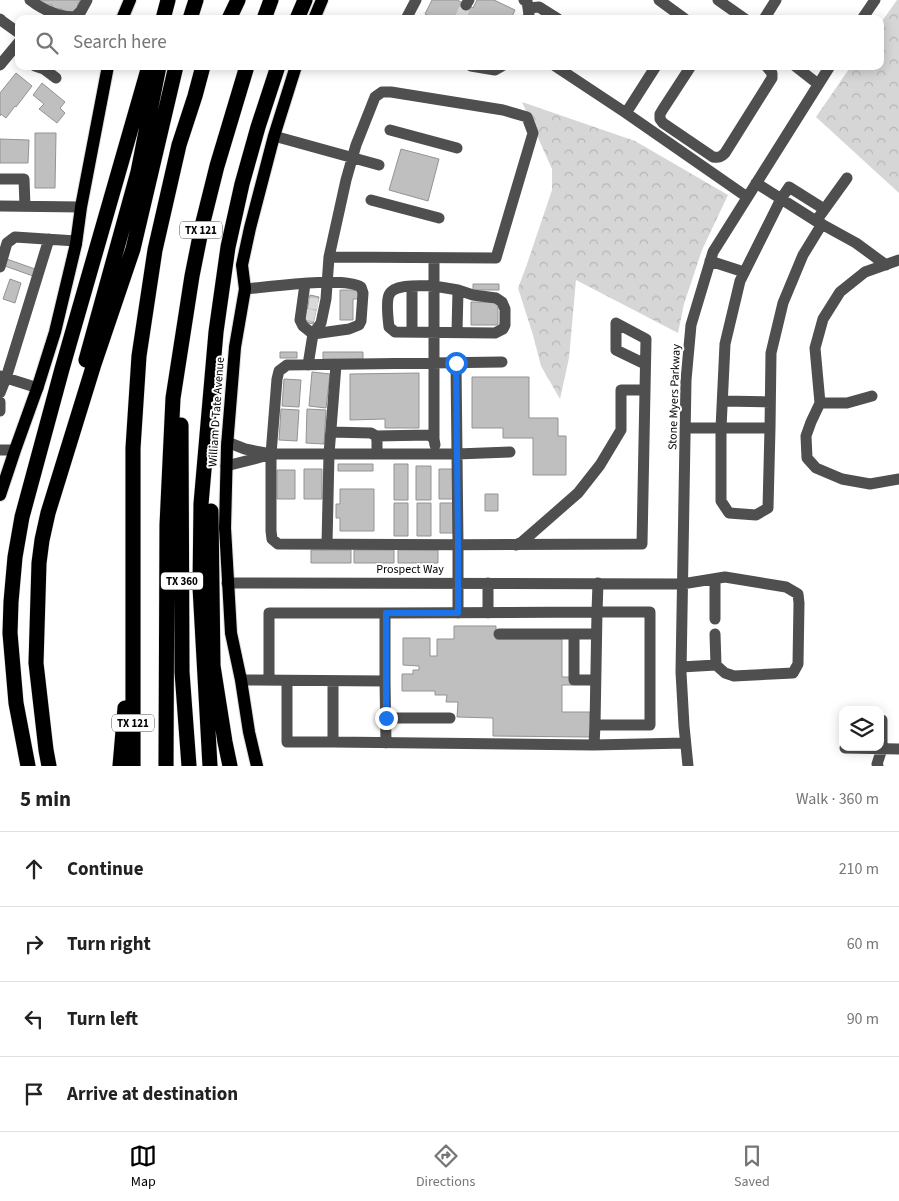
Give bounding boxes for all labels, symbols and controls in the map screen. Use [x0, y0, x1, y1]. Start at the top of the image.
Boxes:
search box [15, 15, 884, 70]
icon: search [33, 29, 61, 57]
text: Search here [73, 29, 167, 56]
road number: TX 121 [180, 222, 222, 238]
street label: Stone Myers Parkway [664, 343, 685, 450]
route start [445, 352, 468, 375]
street label: William D Tate Avenue [204, 356, 229, 468]
street label: Prospect Way [376, 561, 444, 578]
road number: TX 360 [161, 572, 203, 590]
map controls [839, 706, 884, 751]
button: layers [839, 706, 884, 751]
route end [375, 707, 398, 730]
road number: TX 121 [112, 714, 154, 731]
text: 5 min [20, 784, 71, 814]
text: Walk · 360 m [796, 788, 879, 810]
icon: ahead [20, 855, 48, 883]
text: Continue [67, 856, 144, 883]
text: 210 m [839, 858, 879, 880]
icon: right [20, 930, 48, 958]
text: Turn right [67, 931, 151, 958]
text: 60 m [847, 933, 879, 955]
icon: left [20, 1005, 48, 1033]
text: Turn left [67, 1006, 138, 1033]
text: 90 m [847, 1008, 879, 1030]
icon: arrive [20, 1080, 48, 1108]
text: Arrive at destination [67, 1081, 238, 1108]
tab: Map [129, 1142, 157, 1192]
tab: Directions [416, 1142, 475, 1192]
tab: Saved [734, 1142, 770, 1192]

